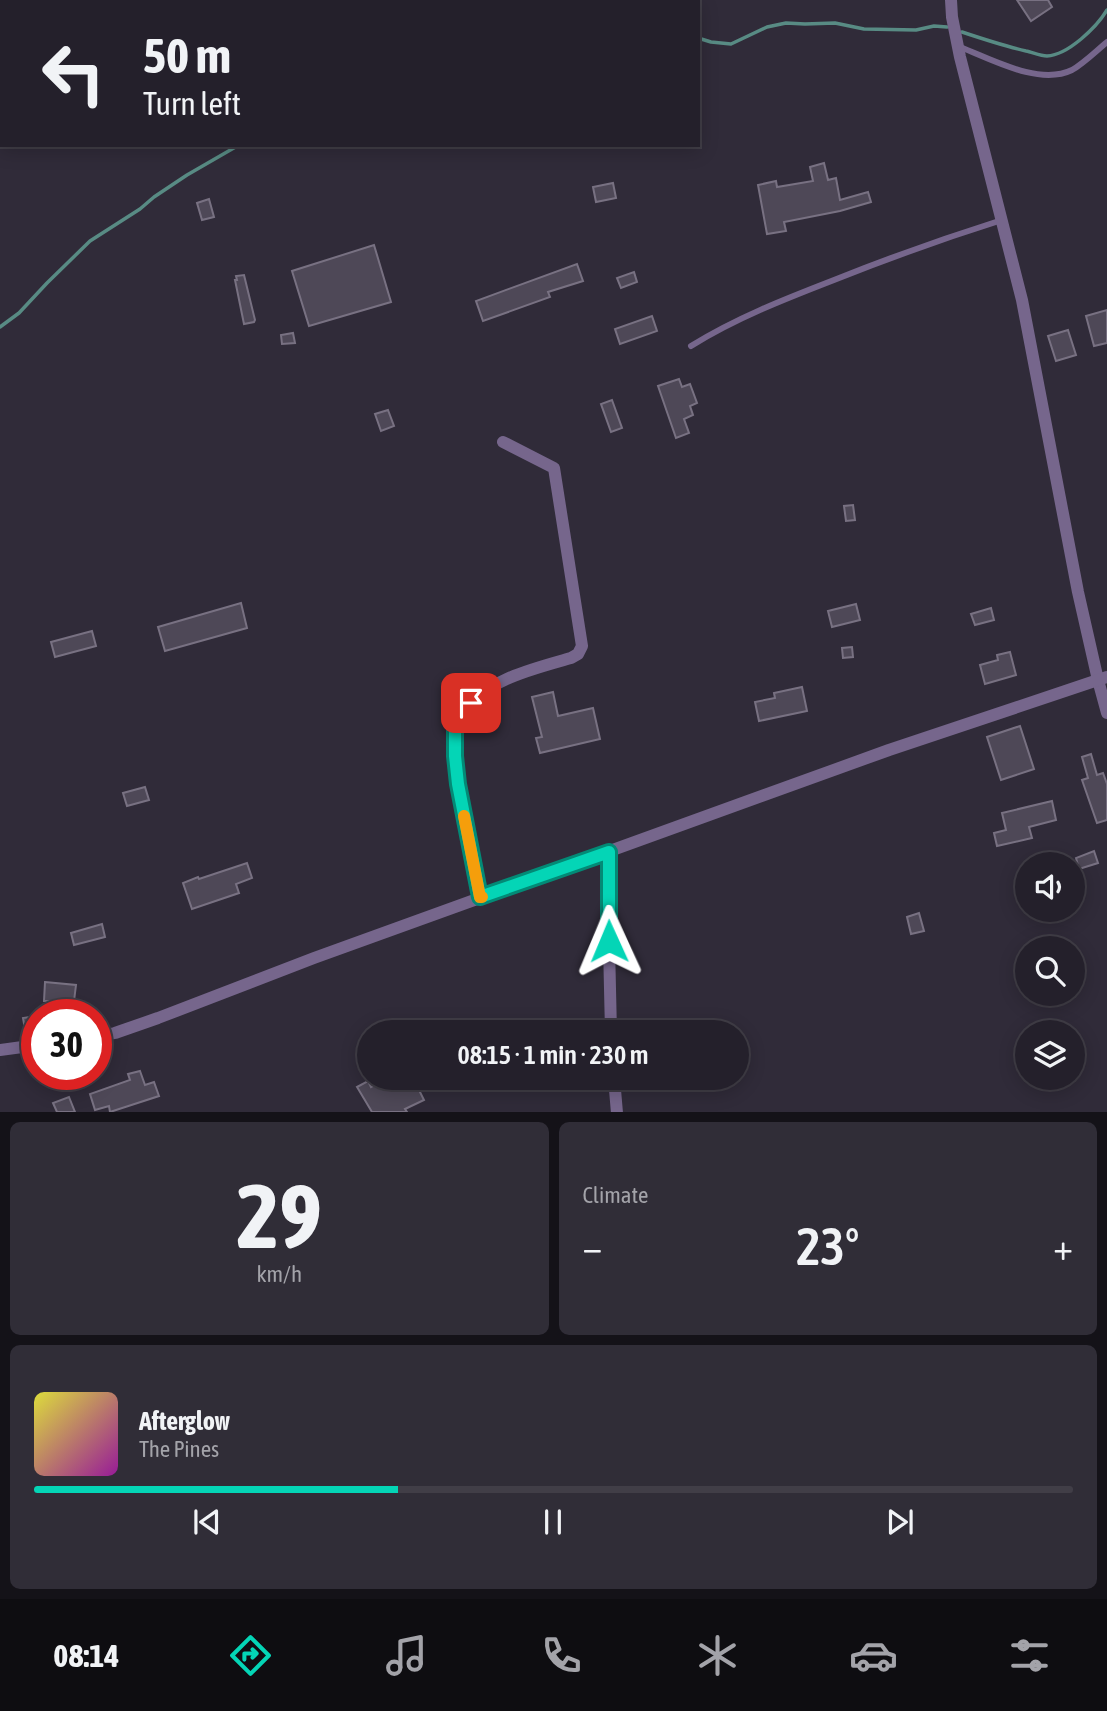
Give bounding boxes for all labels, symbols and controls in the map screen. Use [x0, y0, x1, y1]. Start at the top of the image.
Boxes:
text: 50 m [143, 27, 231, 83]
icon: left [28, 28, 119, 119]
text: Turn left [143, 85, 241, 122]
pin [441, 673, 501, 733]
icon: arrive [452, 684, 490, 722]
map controls [1015, 852, 1085, 1090]
button: sound [1015, 852, 1085, 922]
position arrow [572, 904, 646, 978]
button: search [1015, 936, 1085, 1006]
speed limit sign: 30 [21, 999, 112, 1090]
button: layers [1015, 1020, 1085, 1090]
text: 08:15 · 1 min · 230 m [458, 1040, 648, 1070]
text: 29 [236, 1163, 322, 1267]
text: Climate [583, 1182, 648, 1208]
text: 23° [796, 1216, 859, 1276]
text: − [583, 1225, 602, 1268]
text: + [1053, 1225, 1073, 1268]
text: km/h [256, 1261, 302, 1287]
text: Afterglow [139, 1406, 230, 1436]
text: The Pines [139, 1436, 219, 1462]
icon: previous [188, 1503, 226, 1541]
icon: pause [534, 1503, 572, 1541]
icon: next [881, 1503, 919, 1541]
icon: directions [226, 1631, 275, 1680]
icon: music [382, 1631, 431, 1680]
icon: phone [537, 1631, 586, 1680]
icon: climate [693, 1631, 742, 1680]
icon: car [849, 1631, 898, 1680]
icon: filters [1005, 1631, 1054, 1680]
text: 08:14 [53, 1637, 119, 1674]

